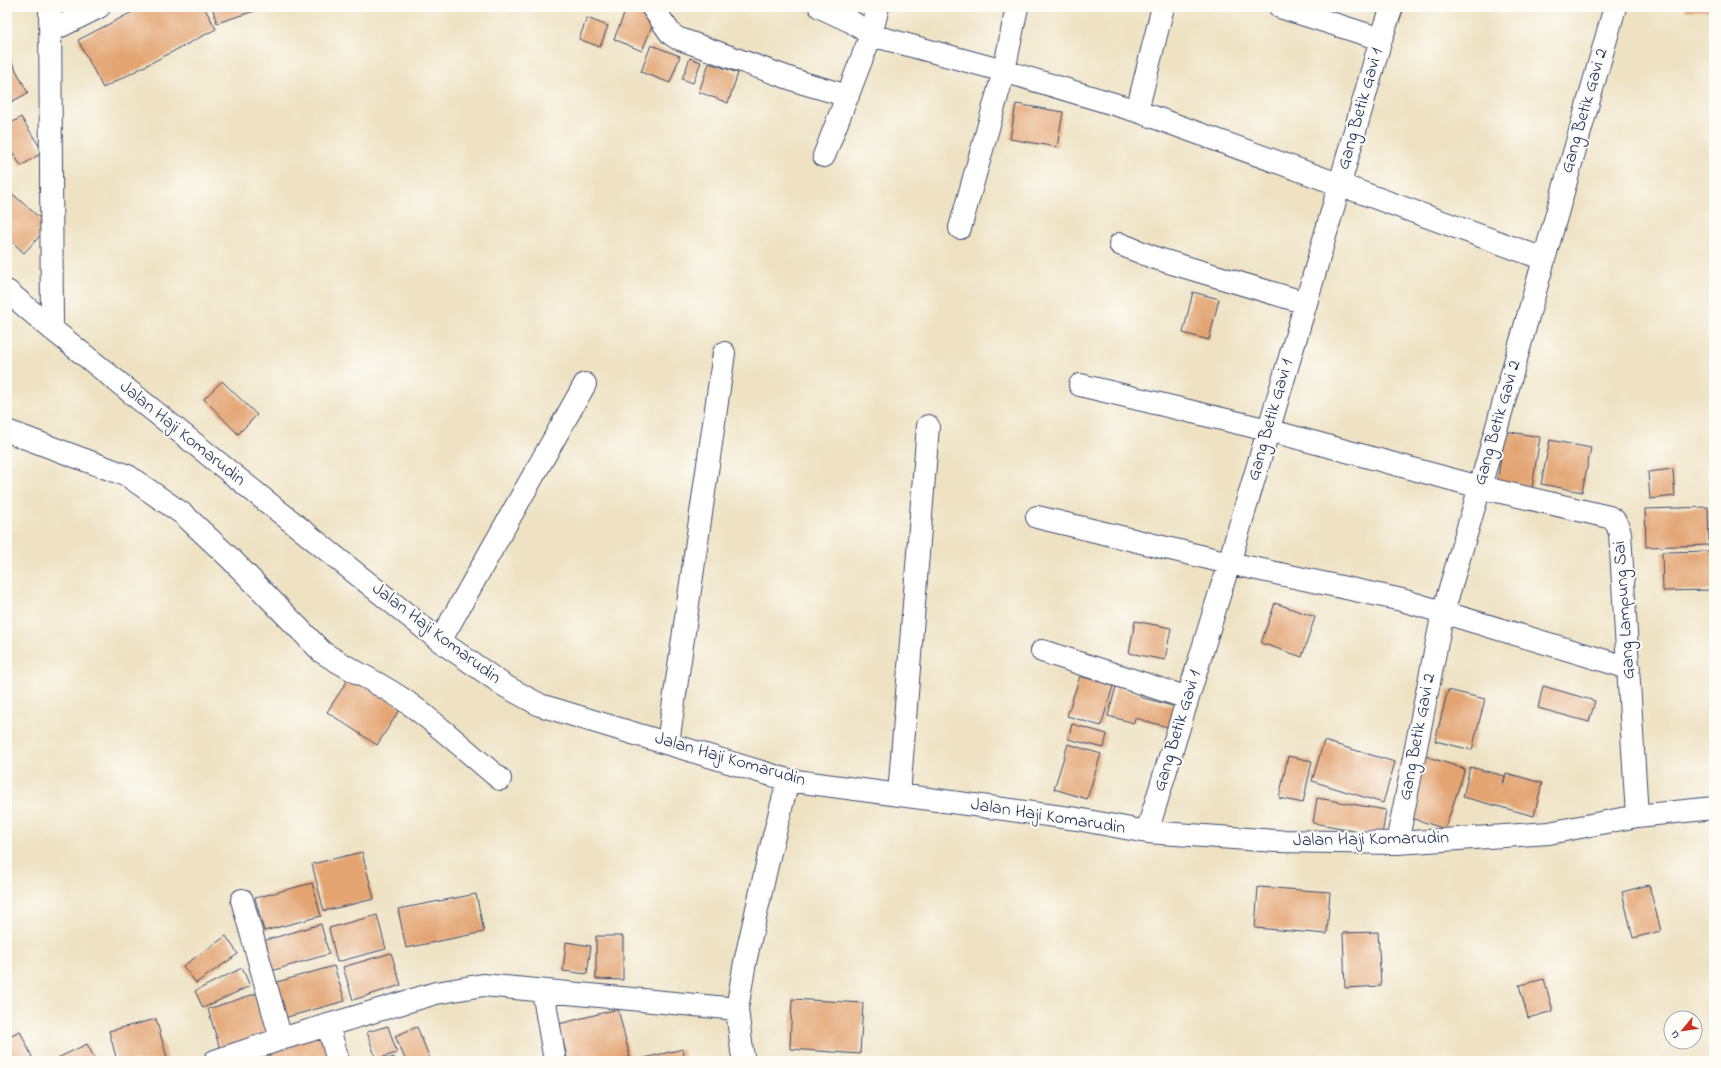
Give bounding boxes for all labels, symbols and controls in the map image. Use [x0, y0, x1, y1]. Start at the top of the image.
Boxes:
street label: Gang Betik Gavi 1 [1331, 45, 1392, 173]
street label: Gang Betik Gavi 2 [1555, 45, 1616, 177]
street label: Gang Betik Gavi 1 [1241, 356, 1302, 484]
street label: Gang Betik Gavi 2 [1468, 357, 1529, 489]
street label: Jalan Haji Komarudin [113, 375, 251, 493]
street label: Gang Lampung Sai [1607, 540, 1644, 680]
street label: Jalan Haji Komarudin [366, 577, 506, 691]
street label: Gang Betik Gavi 1 [1147, 667, 1210, 795]
street label: Gang Betik Gavi 2 [1393, 671, 1444, 803]
street label: Jalan Haji Komarudin [651, 726, 809, 794]
street label: Jalan Haji Komarudin [969, 792, 1127, 842]
street label: Jalan Haji Komarudin [1293, 826, 1449, 854]
north arrow [1663, 1010, 1703, 1050]
text: U [1666, 1027, 1684, 1041]

